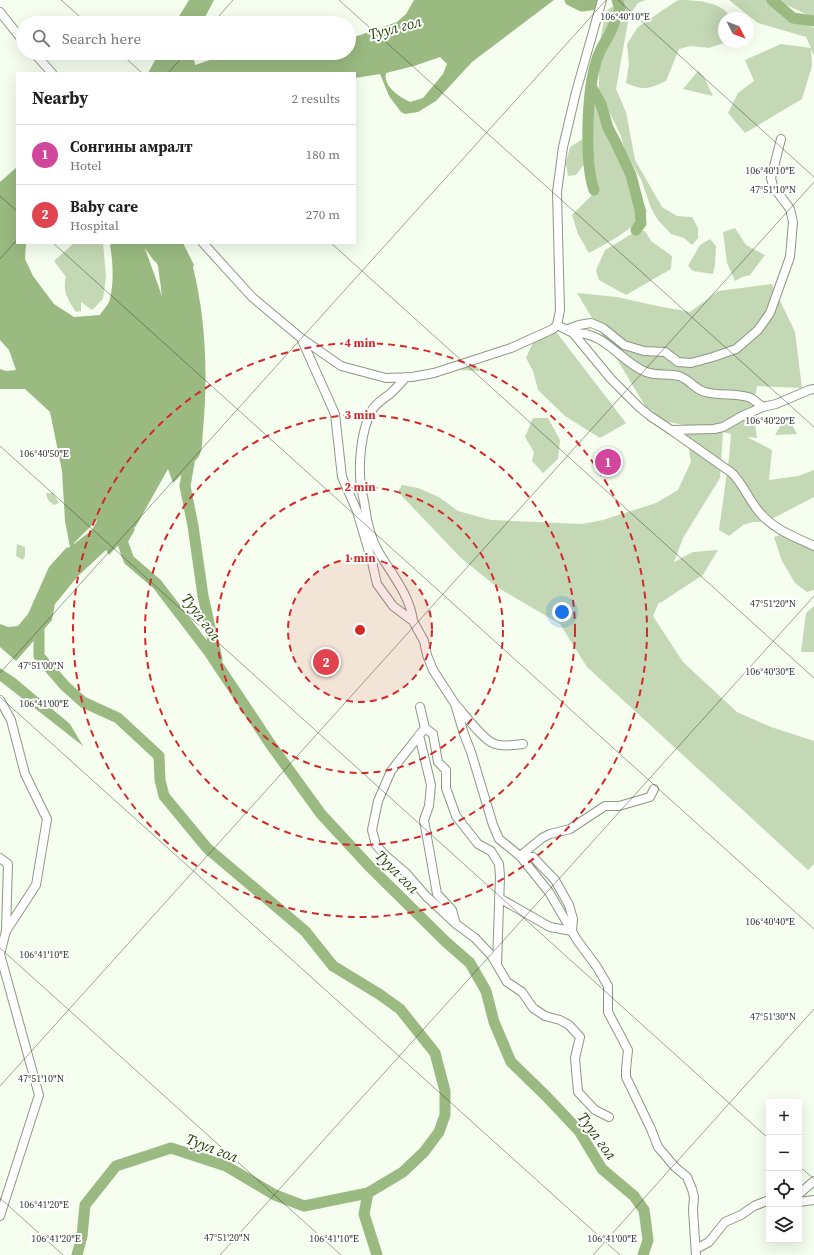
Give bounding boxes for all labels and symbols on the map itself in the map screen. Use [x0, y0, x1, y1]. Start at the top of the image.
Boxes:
water label: Туул гол [366, 10, 424, 45]
text: 106°40'10"E [600, 10, 650, 23]
north arrow [718, 12, 754, 48]
text: 106°40'10"E [745, 164, 795, 177]
text: 47°51'10"N [750, 183, 796, 196]
text: 4 min [344, 335, 376, 351]
text: 3 min [344, 407, 376, 423]
text: 106°40'20"E [745, 414, 795, 427]
text: 106°40'50"E [19, 447, 69, 460]
pin: 1 [595, 447, 621, 477]
text: 2 min [344, 479, 376, 495]
text: 1 min [344, 550, 376, 566]
water label: Туул гол [177, 589, 226, 645]
text: 47°51'20"N [750, 597, 796, 610]
your location [552, 602, 572, 622]
centre of rings [353, 623, 367, 637]
pin: 2 [313, 647, 339, 677]
text: 47°51'00"N [18, 659, 64, 672]
text: 106°40'30"E [745, 665, 795, 678]
text: 106°41'00"E [19, 697, 69, 710]
water label: Туул гол [371, 845, 424, 899]
text: 106°40'40"E [745, 915, 795, 928]
text: 106°41'10"E [19, 948, 69, 961]
text: 47°51'30"N [750, 1010, 796, 1023]
text: 47°51'10"N [18, 1072, 64, 1085]
water label: Туул гол [573, 1108, 622, 1164]
water label: Туул гол [183, 1128, 242, 1167]
text: 106°41'20"E [19, 1198, 69, 1211]
text: 47°51'20"N [204, 1231, 250, 1244]
text: 106°41'20"E [31, 1232, 81, 1245]
text: 106°41'10"E [309, 1232, 359, 1245]
text: 106°41'00"E [587, 1232, 637, 1245]

